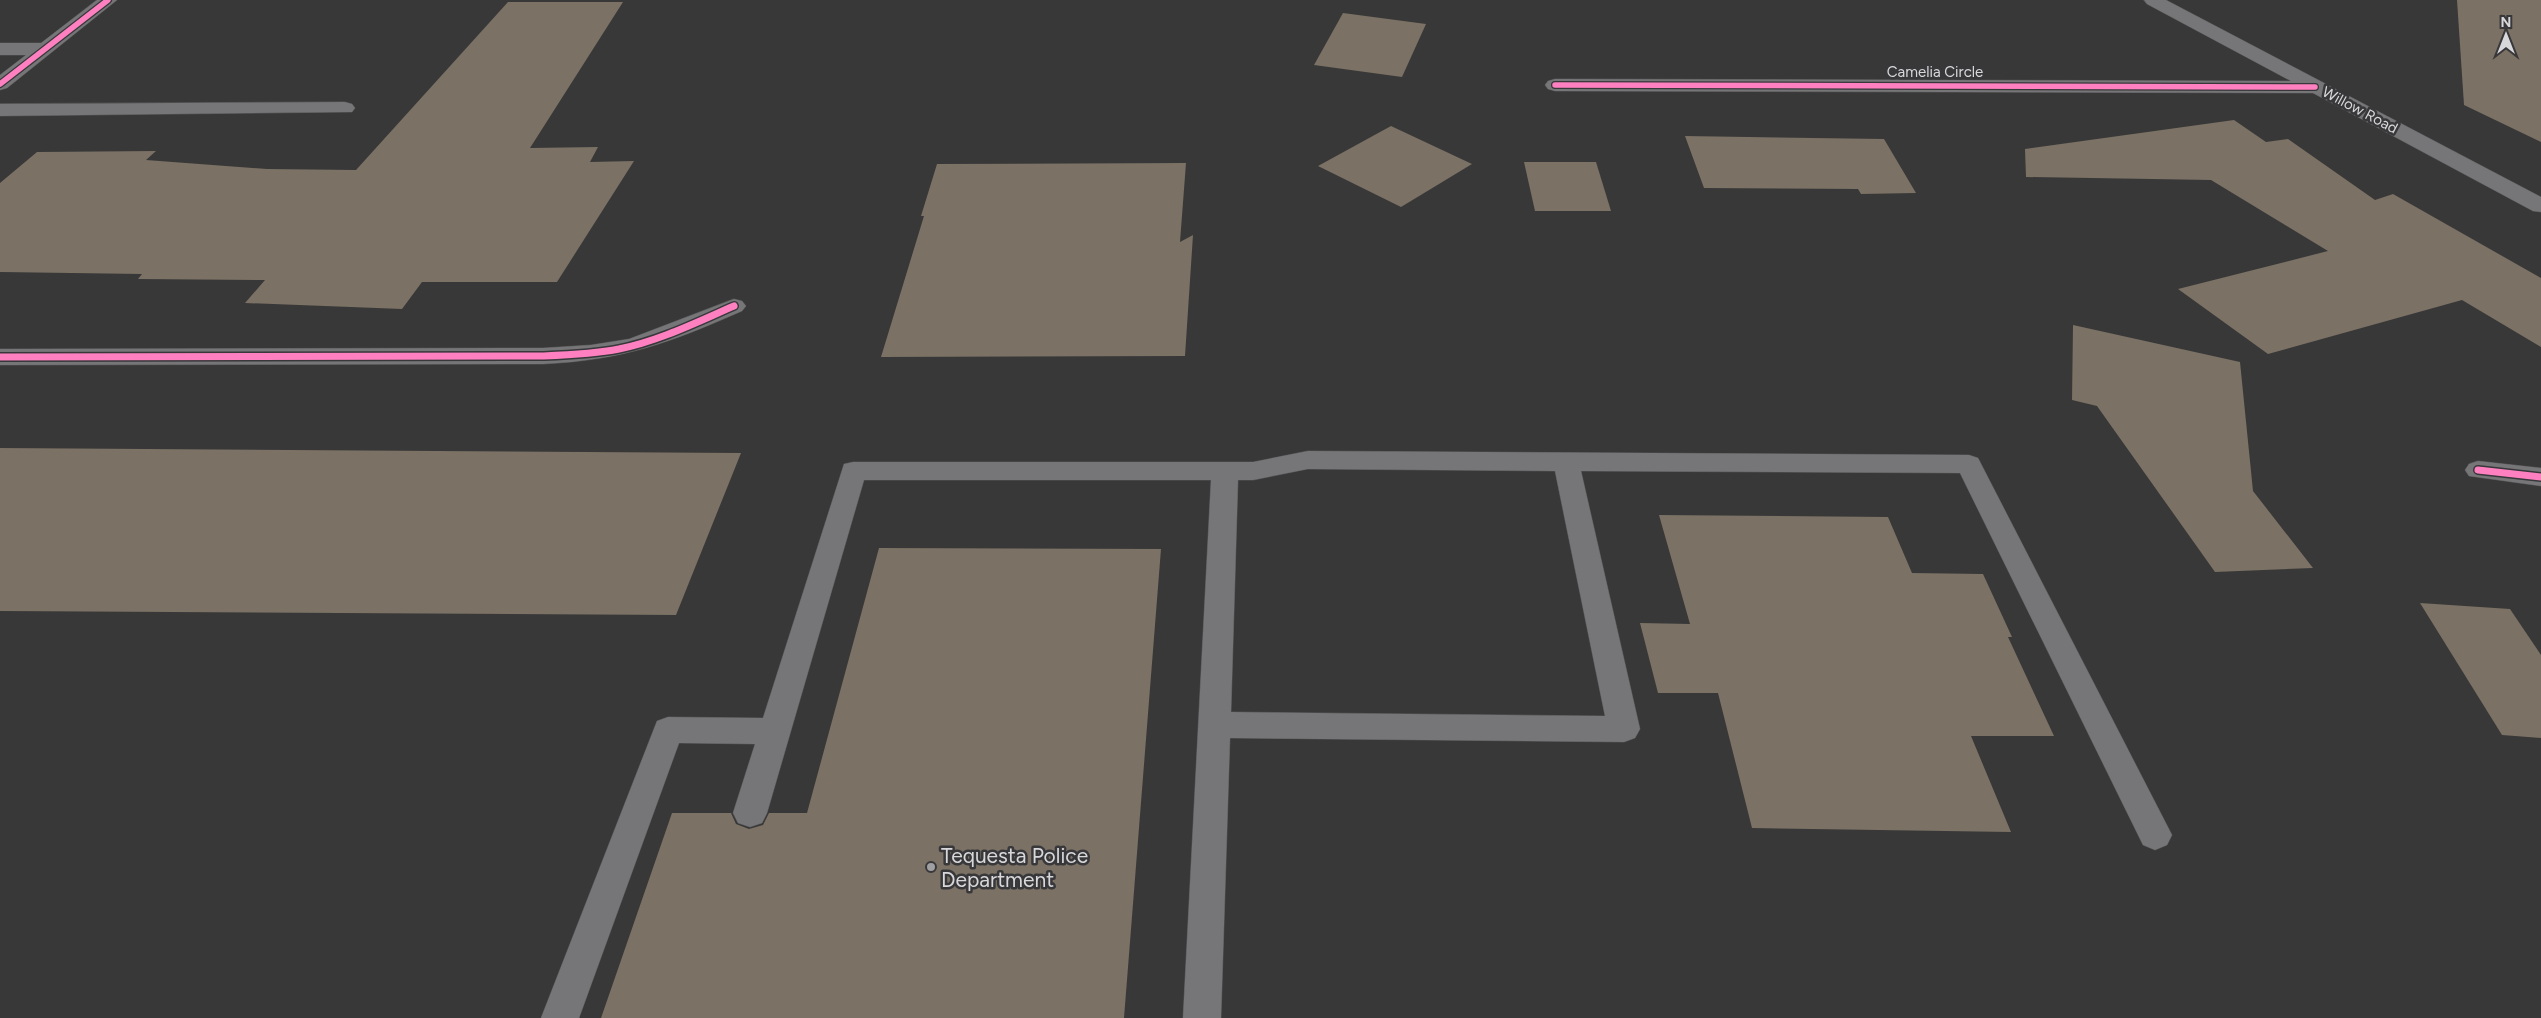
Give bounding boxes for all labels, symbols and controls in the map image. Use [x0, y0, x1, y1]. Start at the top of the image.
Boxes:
north arrow [2481, 10, 2531, 60]
text: N [2501, 14, 2511, 31]
street label: Camelia Circle [1887, 63, 1983, 81]
street label: Willow Road [2319, 83, 2401, 137]
place label: Tequesta Police Department [941, 843, 1088, 892]
marker: Tequesta Police Department [925, 861, 937, 873]

